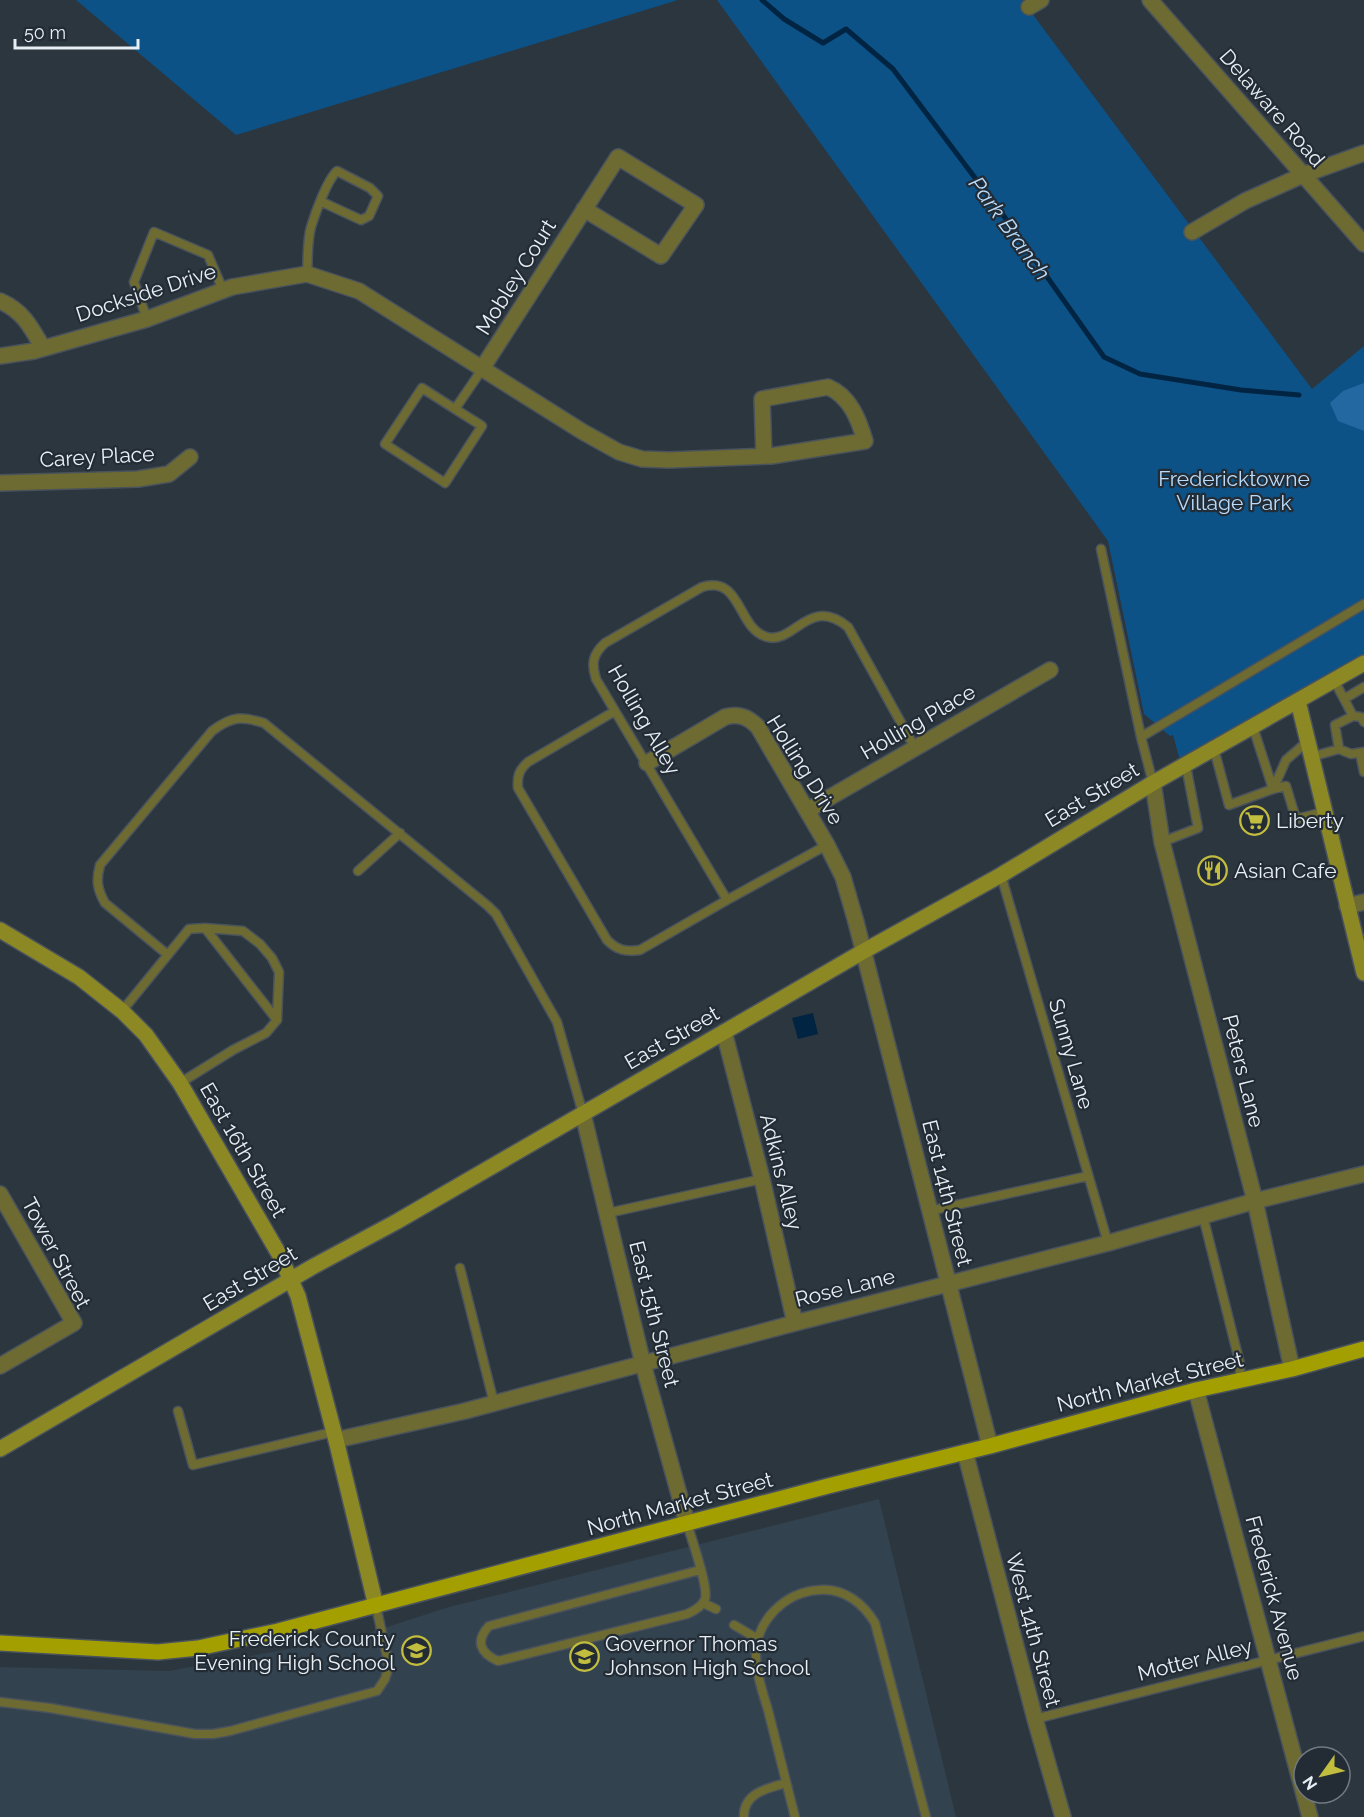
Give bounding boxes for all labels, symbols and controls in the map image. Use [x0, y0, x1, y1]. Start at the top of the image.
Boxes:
scale bar [15, 12, 138, 50]
text: 50 m [24, 22, 66, 43]
street label: Delaware Road [1215, 44, 1330, 172]
water label: Park Branch [964, 171, 1056, 285]
street label: Mobley Court [470, 214, 561, 339]
street label: Dockside Drive [73, 258, 219, 327]
street label: Carey Place [39, 441, 155, 472]
park label: Fredericktowne Village Park [1158, 466, 1310, 515]
street label: Holling Alley [603, 660, 686, 779]
street label: Holling Place [856, 679, 980, 764]
street label: Holling Drive [762, 710, 849, 829]
street label: East Street [1040, 757, 1143, 832]
supermarket icon: Liberty [1239, 805, 1271, 837]
place label: Liberty [1276, 808, 1344, 833]
restaurant icon: Asian Cafe [1197, 855, 1229, 887]
place label: Asian Cafe [1234, 858, 1337, 883]
street label: Sunny Lane [1044, 996, 1099, 1112]
street label: East Street [620, 1001, 723, 1075]
street label: Peters Lane [1217, 1012, 1270, 1130]
street label: East 16th Street [195, 1078, 292, 1221]
street label: Adkins Alley [755, 1111, 808, 1233]
street label: East 14th Street [917, 1117, 978, 1269]
street label: Tower Street [17, 1193, 96, 1313]
street label: East 15th Street [624, 1238, 685, 1390]
street label: East Street [198, 1241, 301, 1316]
street label: Rose Lane [792, 1263, 897, 1312]
street label: North Market Street [1054, 1346, 1246, 1417]
street label: North Market Street [584, 1467, 775, 1540]
street label: Frederick Avenue [1240, 1513, 1308, 1683]
street label: West 14th Street [1001, 1550, 1066, 1710]
place label: Frederick County Evening High School [194, 1626, 395, 1675]
place label: Governor Thomas Johnson High School [605, 1631, 810, 1680]
street label: Motter Alley [1135, 1633, 1255, 1686]
school or university icon: Frederick County Evening High School [400, 1635, 432, 1667]
school or university icon: Governor Thomas Johnson High School [568, 1640, 600, 1672]
north arrow [1292, 1745, 1352, 1805]
text: N [1299, 1773, 1321, 1793]

